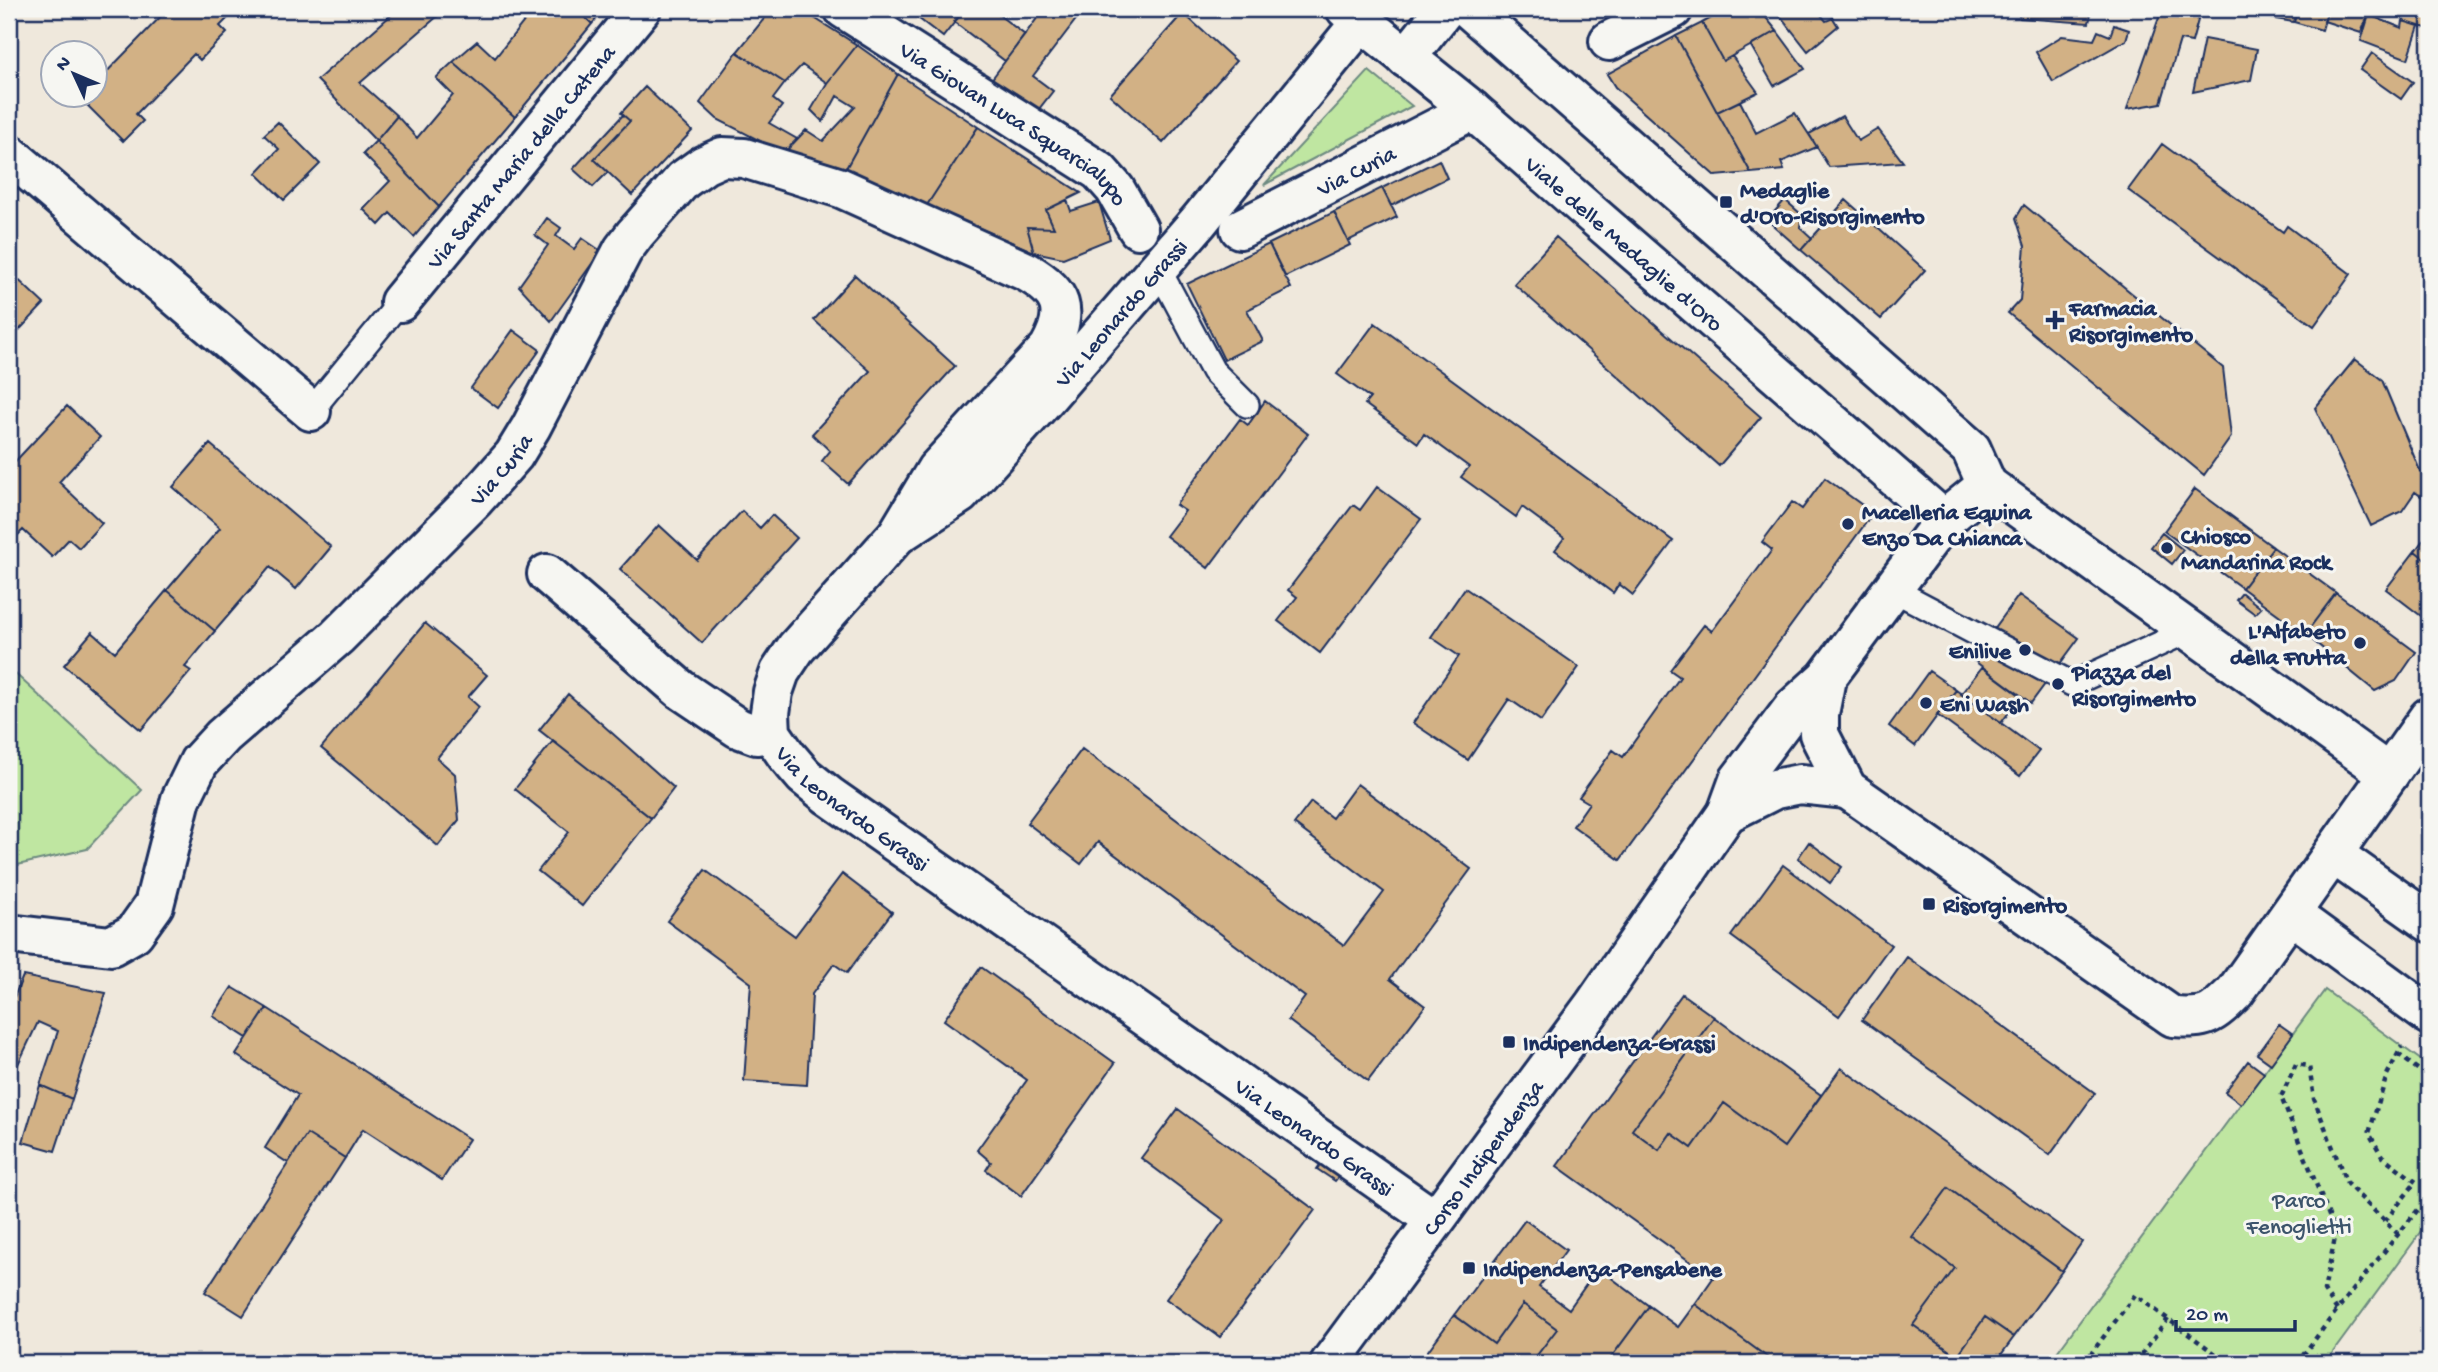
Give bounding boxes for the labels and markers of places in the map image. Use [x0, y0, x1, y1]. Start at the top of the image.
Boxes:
place label: Medaglie d'Oro-Risorgimento [1740, 179, 1925, 232]
marker: Medaglie d'Oro-Risorgimento [1718, 194, 1734, 210]
place label: Farmacia Risorgimento [2068, 297, 2193, 350]
marker: Farmacia Risorgimento [2047, 312, 2063, 328]
place label: Macelleria Equina Enzo Da Chianca [1862, 501, 2033, 554]
marker: Macelleria Equina Enzo Da Chianca [1840, 516, 1856, 532]
place label: Chiosco Mandarina Rock [2181, 525, 2334, 578]
marker: Chiosco Mandarina Rock [2159, 540, 2175, 556]
place label: L'Alfabeto della Frutta [2230, 620, 2347, 673]
marker: L'Alfabeto della Frutta [2352, 635, 2368, 651]
place label: Enilive [1949, 640, 2012, 667]
marker: Enilive [2017, 642, 2033, 658]
place label: Piazza del Risorgimento [2070, 661, 2196, 714]
marker: Piazza del Risorgimento [2050, 676, 2066, 692]
place label: Eni Wash [1940, 693, 2029, 720]
marker: Eni Wash [1918, 695, 1934, 711]
place label: Risorgimento [1942, 894, 2067, 921]
marker: Risorgimento [1921, 896, 1937, 912]
place label: Indipendenza-Grassi [1523, 1032, 1716, 1059]
marker: Indipendenza-Grassi [1501, 1034, 1517, 1050]
place label: Indipendenza-Pensabene [1483, 1258, 1723, 1285]
marker: Indipendenza-Pensabene [1461, 1260, 1477, 1276]

